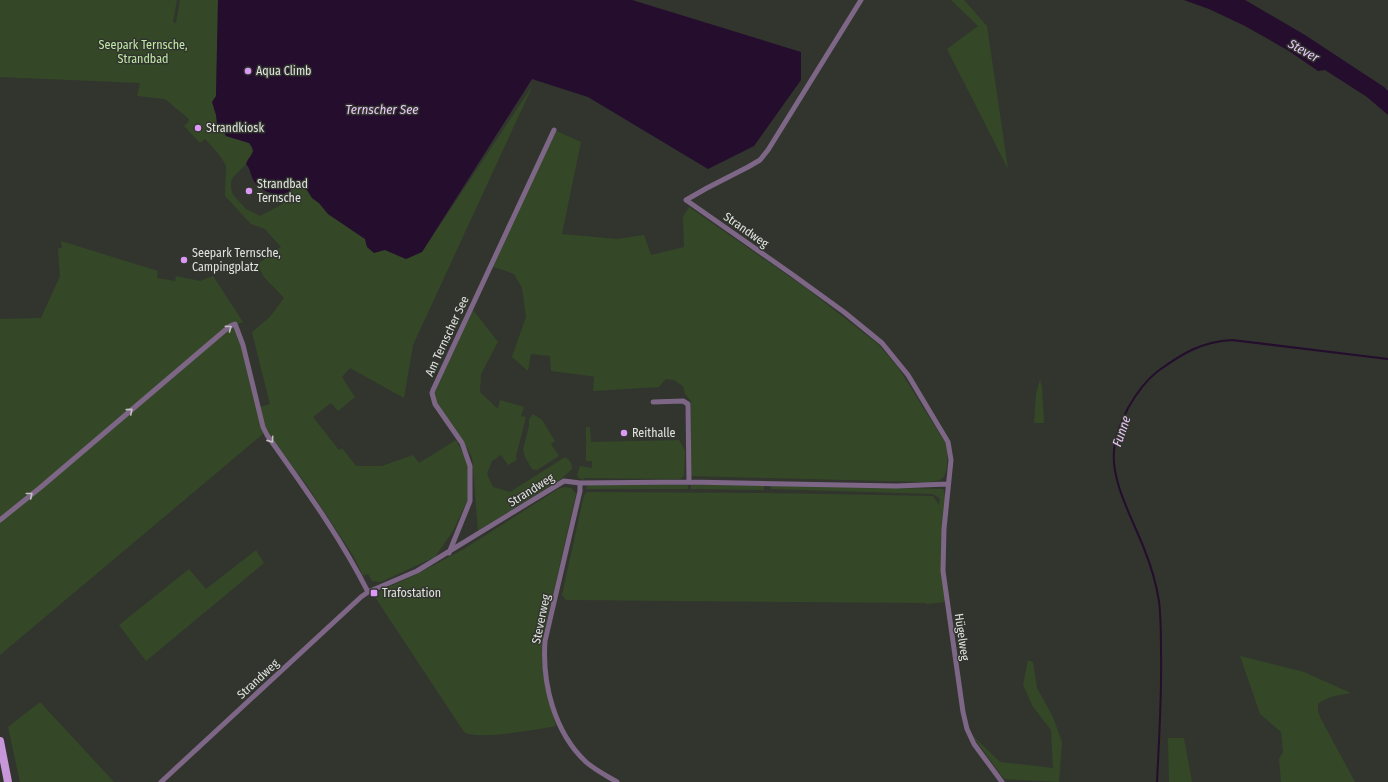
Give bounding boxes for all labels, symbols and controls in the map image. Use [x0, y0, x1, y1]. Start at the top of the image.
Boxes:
water label: Stever [1285, 35, 1322, 65]
park label: Seepark Ternsche, Strandbad [99, 38, 187, 66]
place label: Aqua Climb [256, 64, 312, 78]
marker: Aqua Climb [243, 66, 253, 76]
water label: Ternscher See [346, 102, 418, 117]
place label: Strandkiosk [206, 121, 264, 135]
marker: Strandkiosk [193, 123, 203, 133]
place label: Strandbad Ternsche [257, 177, 308, 205]
marker: Strandbad Ternsche [244, 186, 254, 196]
street label: Strandweg [721, 209, 772, 251]
place label: Seepark Ternsche, Campingplatz [192, 246, 281, 274]
marker: Seepark Ternsche, Campingplatz [179, 255, 189, 265]
street label: Am Ternscher See [422, 294, 472, 378]
one-way arrow [225, 326, 232, 333]
one-way arrow [125, 409, 132, 416]
water label: Funne [1109, 414, 1134, 449]
place label: Reithalle [632, 426, 676, 440]
marker: Reithalle [619, 428, 629, 438]
one-way arrow [266, 436, 274, 443]
street label: Strandweg [505, 470, 557, 510]
one-way arrow [26, 493, 33, 500]
place label: Trafostation [382, 586, 441, 600]
marker: Trafostation [369, 588, 379, 598]
street label: Steverweg [529, 593, 553, 645]
street label: Hügelweg [952, 612, 972, 662]
street label: Strandweg [234, 656, 282, 702]

